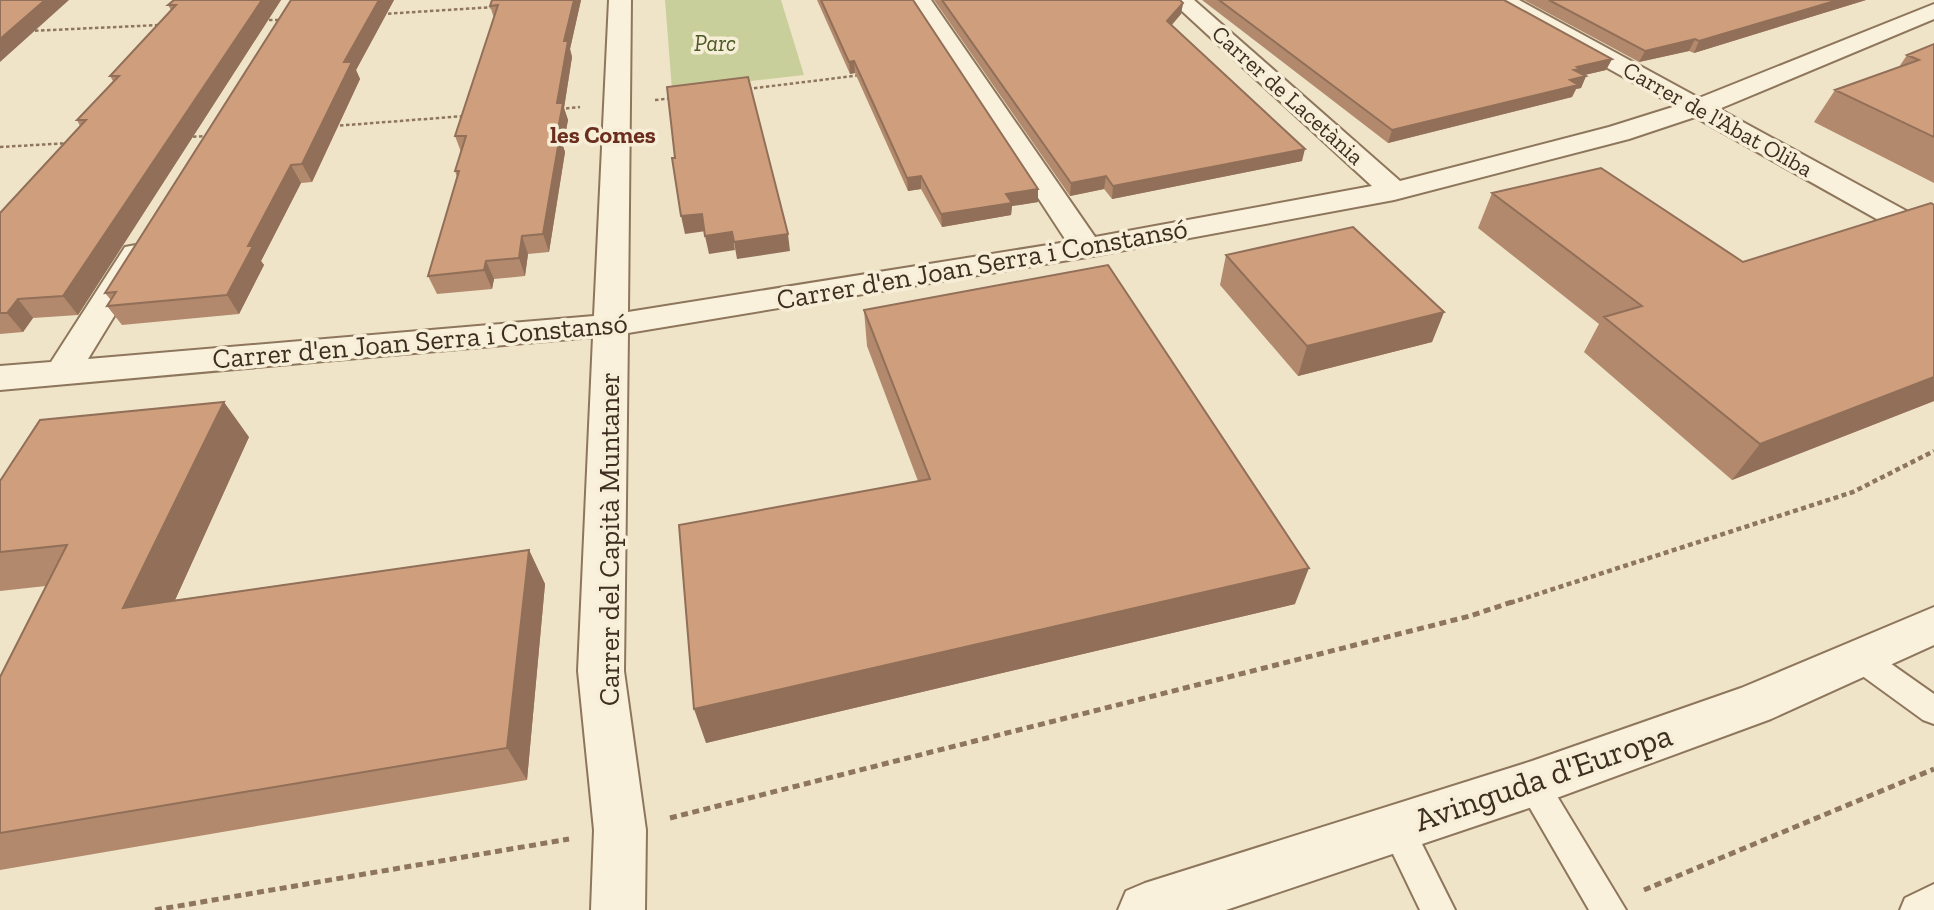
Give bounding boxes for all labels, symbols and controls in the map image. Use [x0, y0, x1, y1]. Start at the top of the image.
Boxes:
street label: Carrer de Lacetània [1206, 19, 1370, 171]
park label: Parc [694, 29, 736, 57]
street label: Carrer de l'Abat Oliba [1618, 55, 1818, 183]
district label: les Comes [550, 120, 656, 149]
street label: Carrer d'en Joan Serra i Constansó [774, 212, 1190, 316]
street label: Carrer d'en Joan Serra i Constansó [211, 306, 629, 376]
street label: Carrer del Capità Muntaner [593, 372, 626, 706]
street label: Avinguda d'Europa [1409, 715, 1677, 839]

